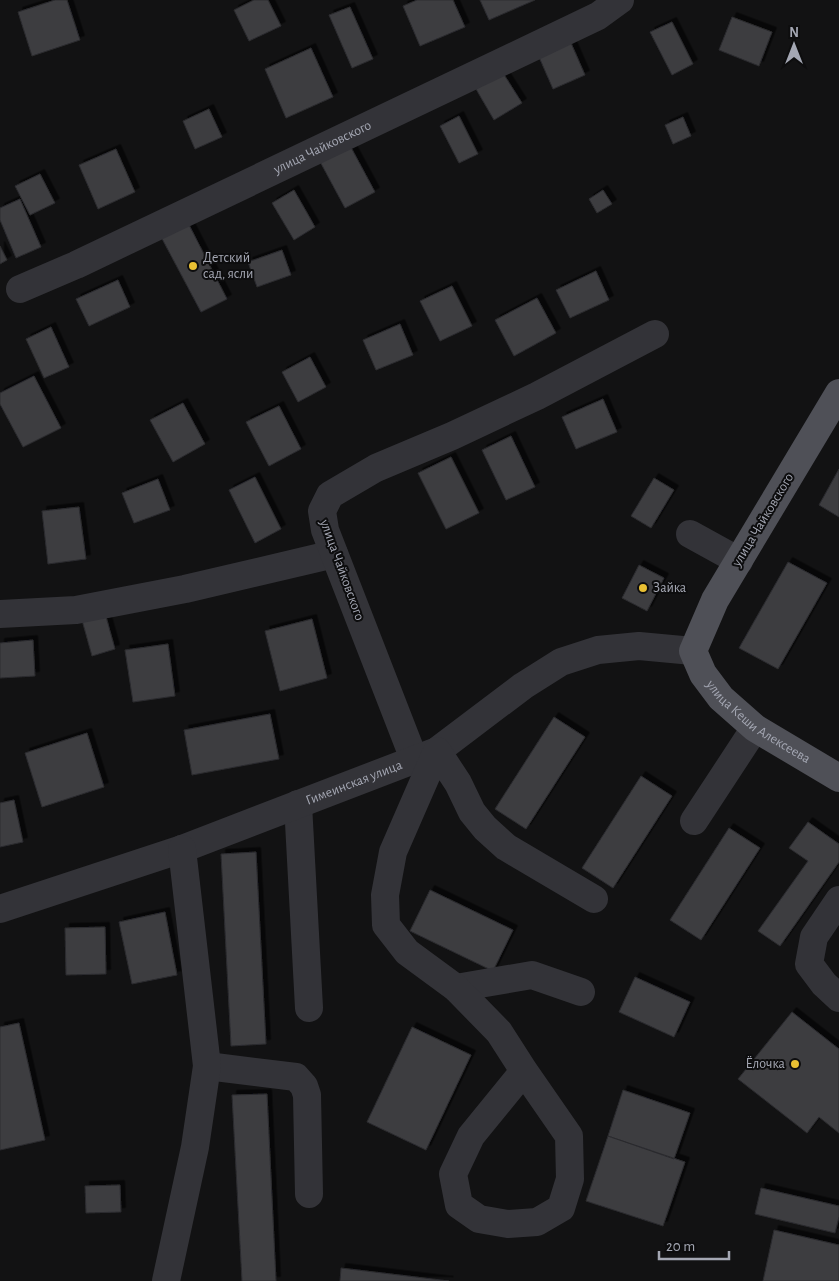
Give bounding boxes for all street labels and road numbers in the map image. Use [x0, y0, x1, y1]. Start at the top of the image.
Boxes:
street label: улица Чайковского [271, 118, 374, 177]
street label: улица Чайковского [729, 471, 796, 570]
street label: улица Чайковского [317, 517, 367, 622]
street label: улица Кеши Алексеева [703, 677, 813, 766]
street label: Гимеинская улица [304, 758, 405, 808]

